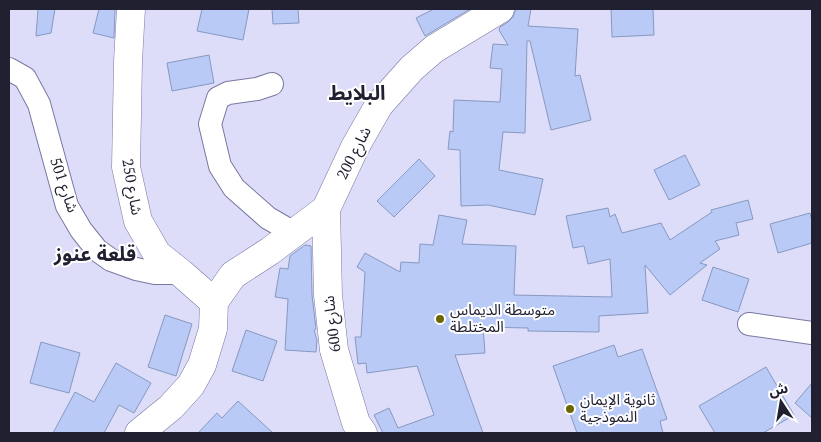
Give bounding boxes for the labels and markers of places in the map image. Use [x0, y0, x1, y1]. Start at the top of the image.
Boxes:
place label: متوسطة الديماس المختلطة [450, 299, 555, 336]
marker: متوسطة الديماس المختلطة [434, 313, 446, 325]
place label: ثانوية الإيمان النموذجية [580, 389, 655, 426]
marker: ثانوية الإيمان النموذجية [564, 403, 576, 415]

